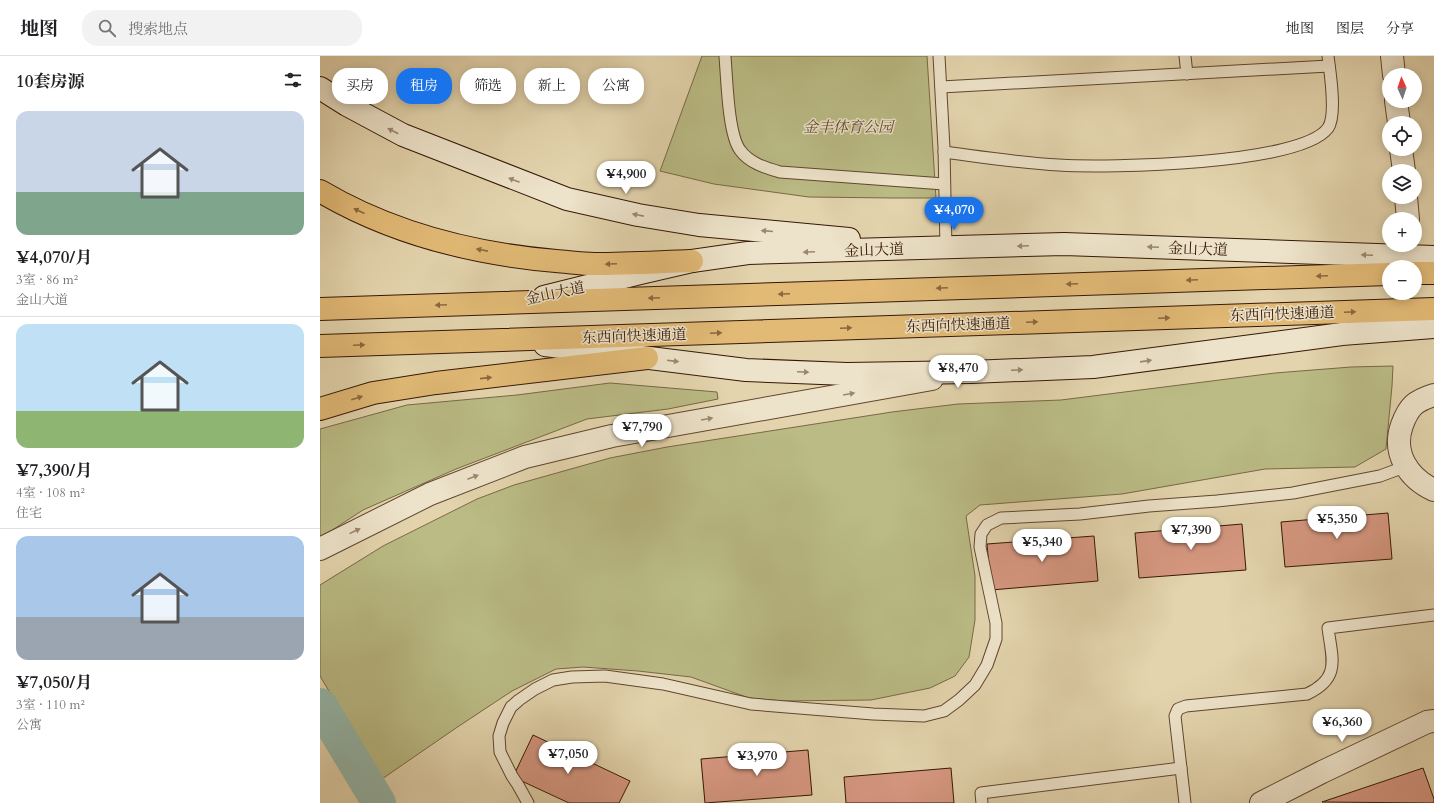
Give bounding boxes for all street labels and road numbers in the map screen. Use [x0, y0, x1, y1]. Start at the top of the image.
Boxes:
street label: 金山大道 [1168, 238, 1228, 260]
street label: 金山大道 [844, 239, 904, 261]
street label: 金山大道 [524, 277, 586, 309]
street label: 东西向快速通道 [1229, 302, 1335, 326]
street label: 东西向快速通道 [905, 313, 1011, 337]
street label: 东西向快速通道 [581, 324, 687, 348]

